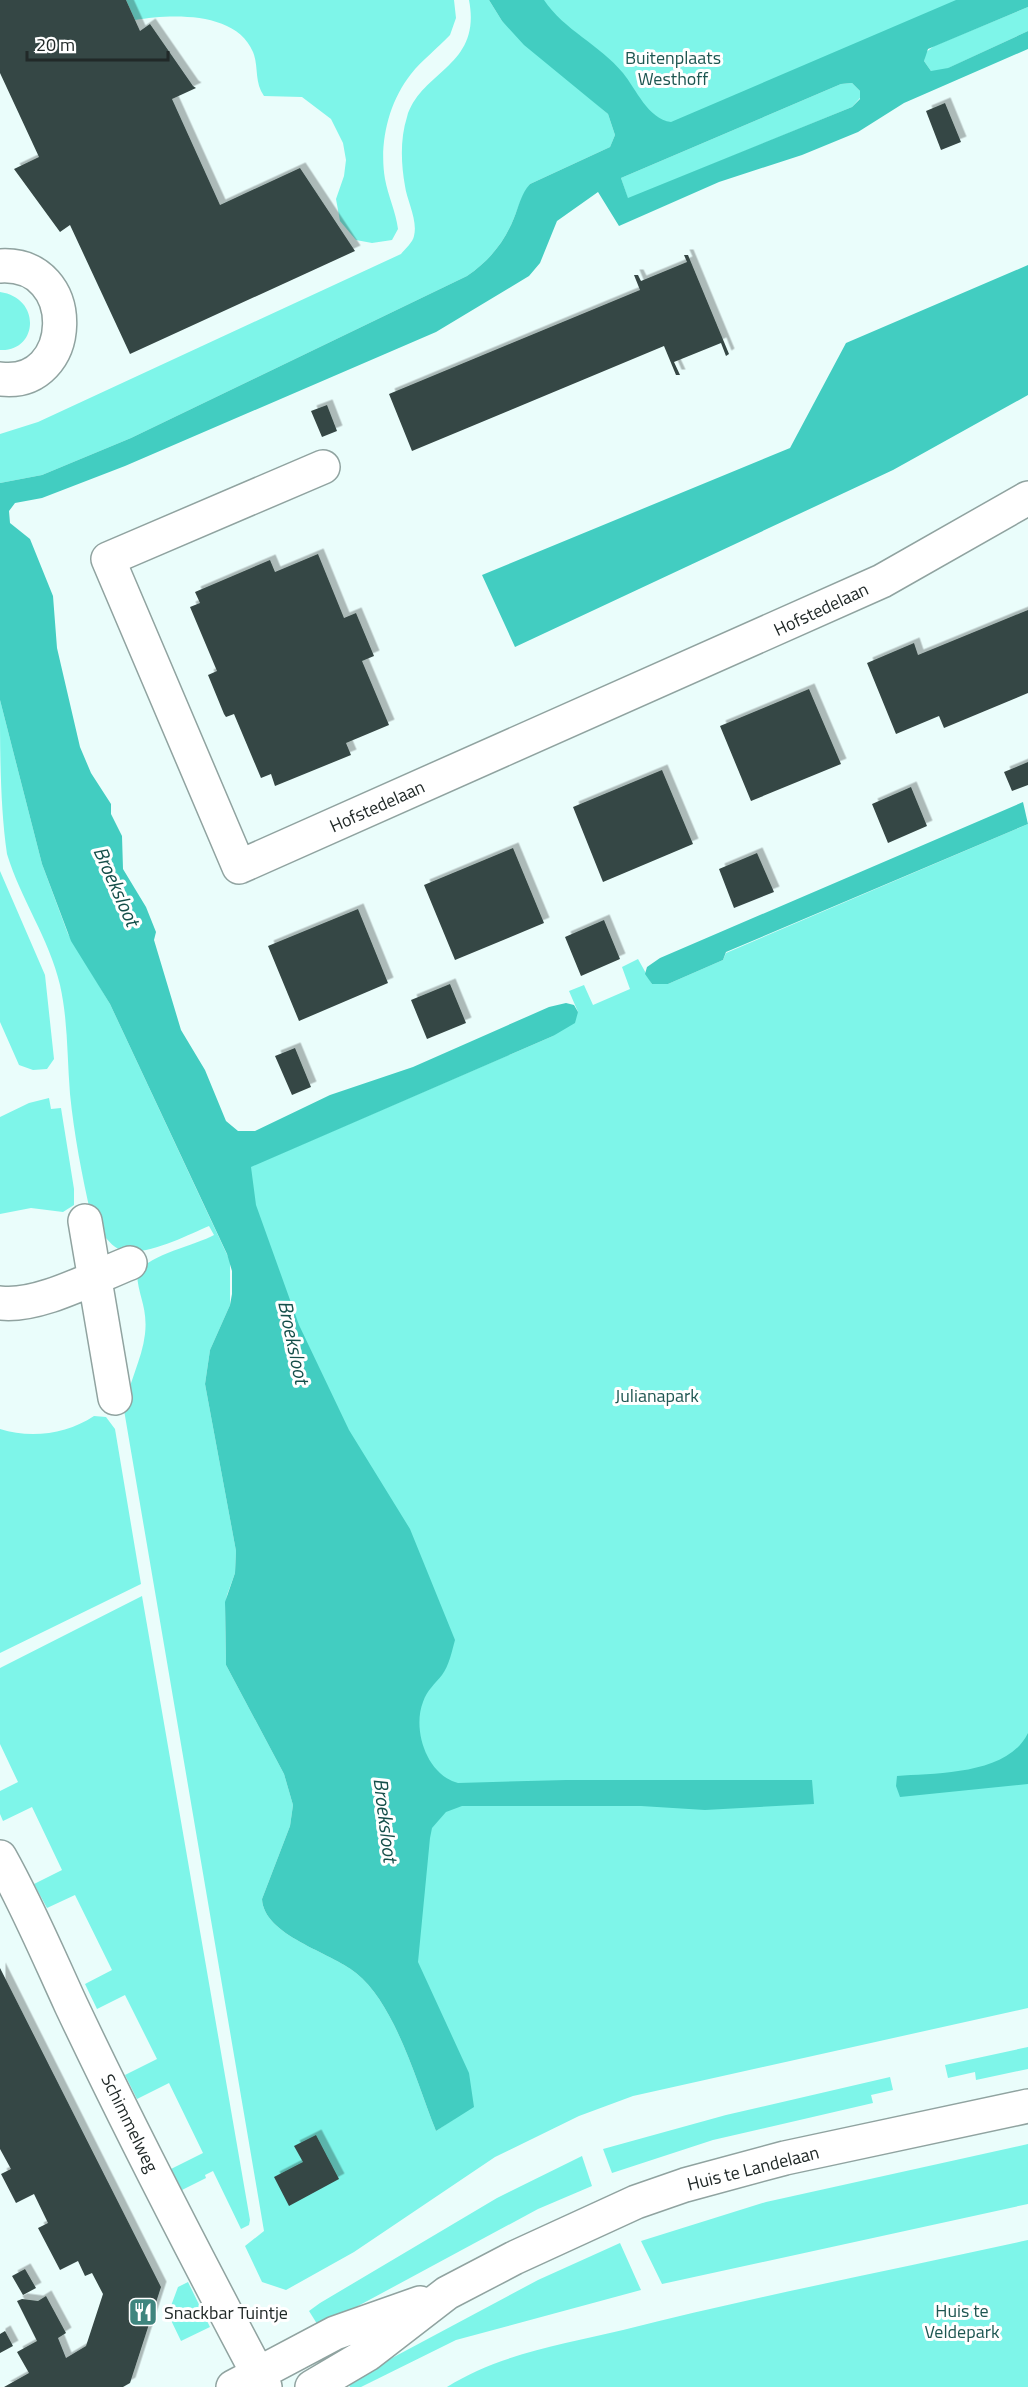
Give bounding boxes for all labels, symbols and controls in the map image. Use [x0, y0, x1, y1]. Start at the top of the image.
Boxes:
scale bar [27, 24, 168, 62]
text: 20 m [36, 31, 75, 58]
park label: Buitenplaats Westhoff [625, 44, 721, 92]
street label: Hofstedelaan [769, 575, 873, 643]
street label: Hofstedelaan [325, 773, 429, 839]
water label: Broeksloot [86, 841, 149, 933]
water label: Broeksloot [270, 1297, 318, 1389]
park label: Julianapark [615, 1382, 699, 1409]
water label: Broeksloot [365, 1776, 407, 1866]
street label: Schimmelweg [95, 2069, 165, 2177]
street label: Huis te Landelaan [684, 2139, 822, 2197]
restaurant icon: Snackbar Tuintje [127, 2296, 159, 2328]
park label: Huis te Veldepark [924, 2297, 1000, 2345]
place label: Snackbar Tuintje [164, 2299, 288, 2326]

